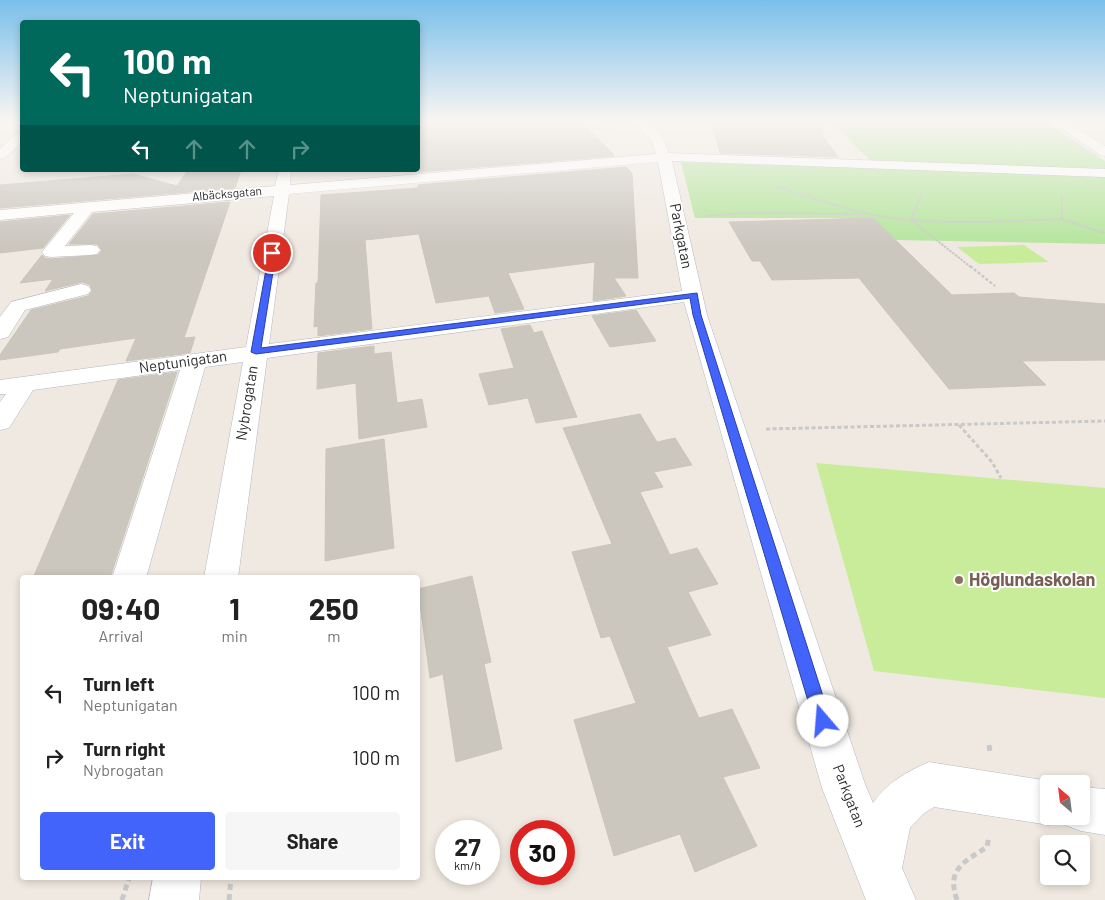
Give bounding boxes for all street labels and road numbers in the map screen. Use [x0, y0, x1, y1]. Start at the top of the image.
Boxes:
street label: Albäcksgatan [191, 183, 262, 203]
street label: Parkgatan [667, 202, 697, 270]
street label: Neptunigatan [138, 346, 228, 376]
street label: Nybrogatan [231, 364, 261, 442]
street label: Parkgatan [830, 762, 870, 830]

